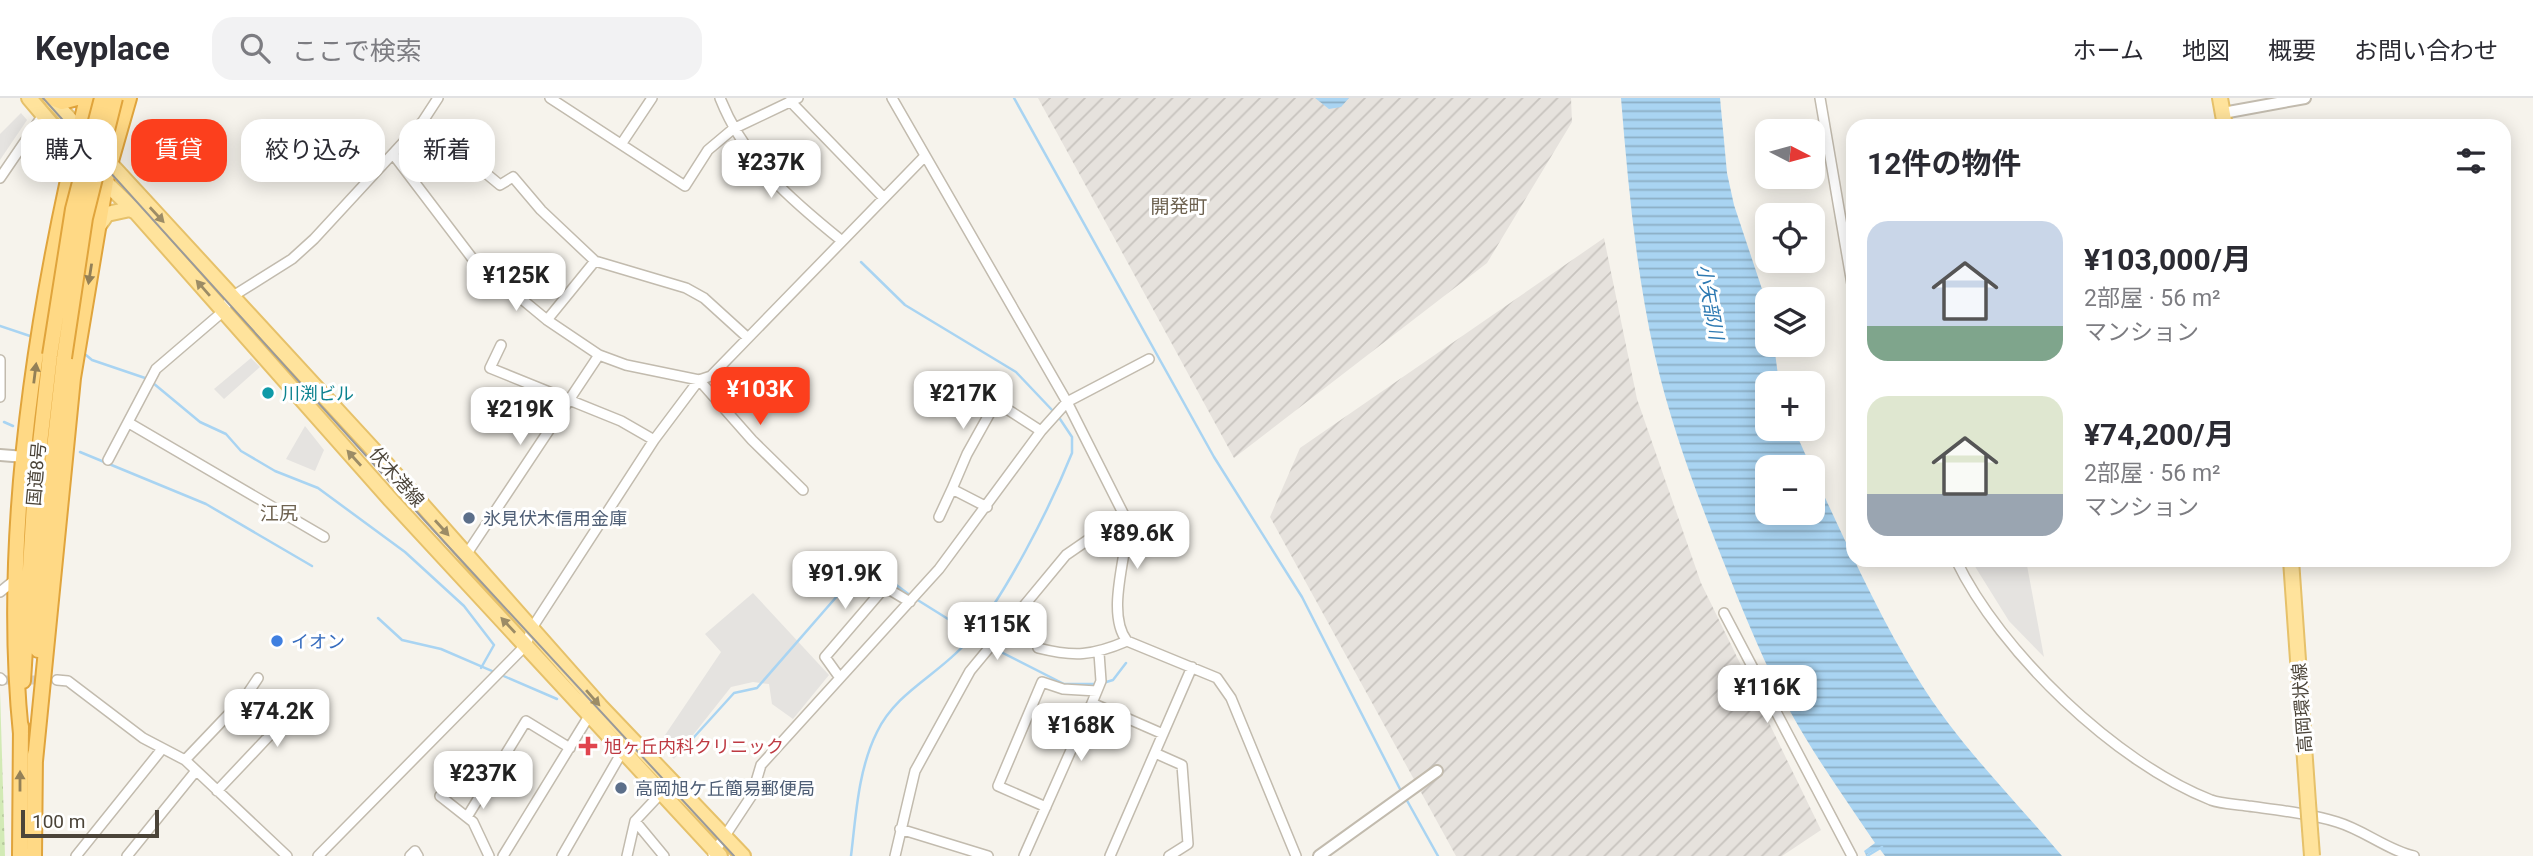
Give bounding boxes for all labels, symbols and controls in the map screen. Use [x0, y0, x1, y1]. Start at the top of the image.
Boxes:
search box [212, 17, 702, 80]
text: Keyplace [35, 29, 170, 68]
icon: search [236, 29, 274, 67]
text: ここで検索 [292, 36, 422, 66]
text: ホーム [2073, 37, 2144, 65]
text: 地図 [2182, 37, 2230, 65]
text: 概要 [2268, 37, 2316, 65]
text: お問い合わせ [2354, 37, 2498, 65]
chip: 購入 [21, 119, 117, 182]
chip: 賃貸 [131, 119, 227, 182]
chip: 絞り込み [241, 119, 385, 182]
chip: 新着 [399, 119, 495, 182]
north arrow [1755, 119, 1825, 189]
map controls [1755, 119, 1825, 525]
pin: ¥237K [722, 140, 820, 200]
icon: filters [2452, 142, 2490, 180]
text: 12件の物件 [1867, 146, 2021, 181]
text: ¥237K [738, 149, 804, 176]
district label: 開発町 [1150, 195, 1208, 218]
button: locate [1755, 203, 1825, 273]
one-way arrow [148, 206, 164, 223]
text: ¥103,000/月 [2084, 242, 2252, 277]
icon: home [1923, 249, 2007, 333]
pin: ¥125K [467, 254, 565, 313]
text: ¥125K [483, 262, 549, 289]
one-way arrow [84, 263, 95, 285]
water label: 小矢部川 [1692, 263, 1728, 343]
one-way arrow [195, 280, 211, 297]
text: 2部屋 · 56 m² [2084, 285, 2221, 312]
button: layers [1755, 287, 1825, 357]
text: マンション [2084, 319, 2199, 346]
one-way arrow [29, 362, 40, 384]
pin: ¥103K [711, 368, 809, 427]
button: + [1755, 371, 1825, 441]
pin: ¥217K [914, 372, 1012, 431]
text: ¥103K [727, 376, 793, 403]
text: ¥217K [930, 380, 996, 407]
place label: 川渕ビル [282, 383, 354, 404]
marker: 川渕ビル [260, 385, 276, 401]
pin: ¥219K [471, 388, 569, 447]
text: ¥219K [487, 396, 553, 423]
text: ¥74,200/月 [2084, 417, 2235, 452]
icon: home [1923, 424, 2007, 508]
street label: 国道8号 [23, 441, 49, 507]
street label: 伏木港線 [365, 443, 429, 511]
one-way arrow [346, 449, 362, 467]
button: − [1755, 455, 1825, 525]
text: 2部屋 · 56 m² [2084, 460, 2221, 487]
text: マンション [2084, 494, 2199, 521]
district label: 江尻 [260, 502, 298, 525]
place label: 氷見伏木信用金庫 [483, 508, 627, 529]
marker: 氷見伏木信用金庫 [461, 510, 477, 526]
pin: ¥89.6K [1080, 512, 1194, 571]
one-way arrow [434, 519, 450, 537]
text: ¥89.6K [1100, 520, 1174, 547]
pin: ¥91.9K [788, 552, 902, 611]
text: ¥91.9K [808, 560, 882, 587]
pin: ¥115K [948, 602, 1046, 662]
text: ¥115K [964, 611, 1030, 638]
one-way arrow [500, 617, 516, 634]
place label: イオン [291, 631, 345, 652]
marker: イオン [269, 633, 285, 649]
street label: 高岡環状線 [2288, 662, 2316, 754]
pin: ¥116K [1718, 666, 1816, 725]
text: ¥116K [1734, 674, 1800, 701]
one-way arrow [585, 689, 601, 707]
pin: ¥74.2K [220, 690, 334, 749]
text: ¥74.2K [240, 698, 314, 725]
pin: ¥168K [1032, 704, 1130, 763]
text: ¥168K [1048, 712, 1114, 739]
marker: 旭ヶ丘内科クリニック [578, 736, 598, 756]
place label: 旭ヶ丘内科クリニック [604, 736, 784, 757]
pin: ¥237K [434, 752, 532, 811]
text: ¥237K [450, 760, 516, 787]
one-way arrow [15, 770, 26, 792]
place label: 高岡旭ケ丘簡易郵便局 [635, 778, 815, 799]
marker: 高岡旭ケ丘簡易郵便局 [613, 780, 629, 796]
scale bar [21, 807, 159, 839]
text: 100 m [32, 810, 85, 833]

